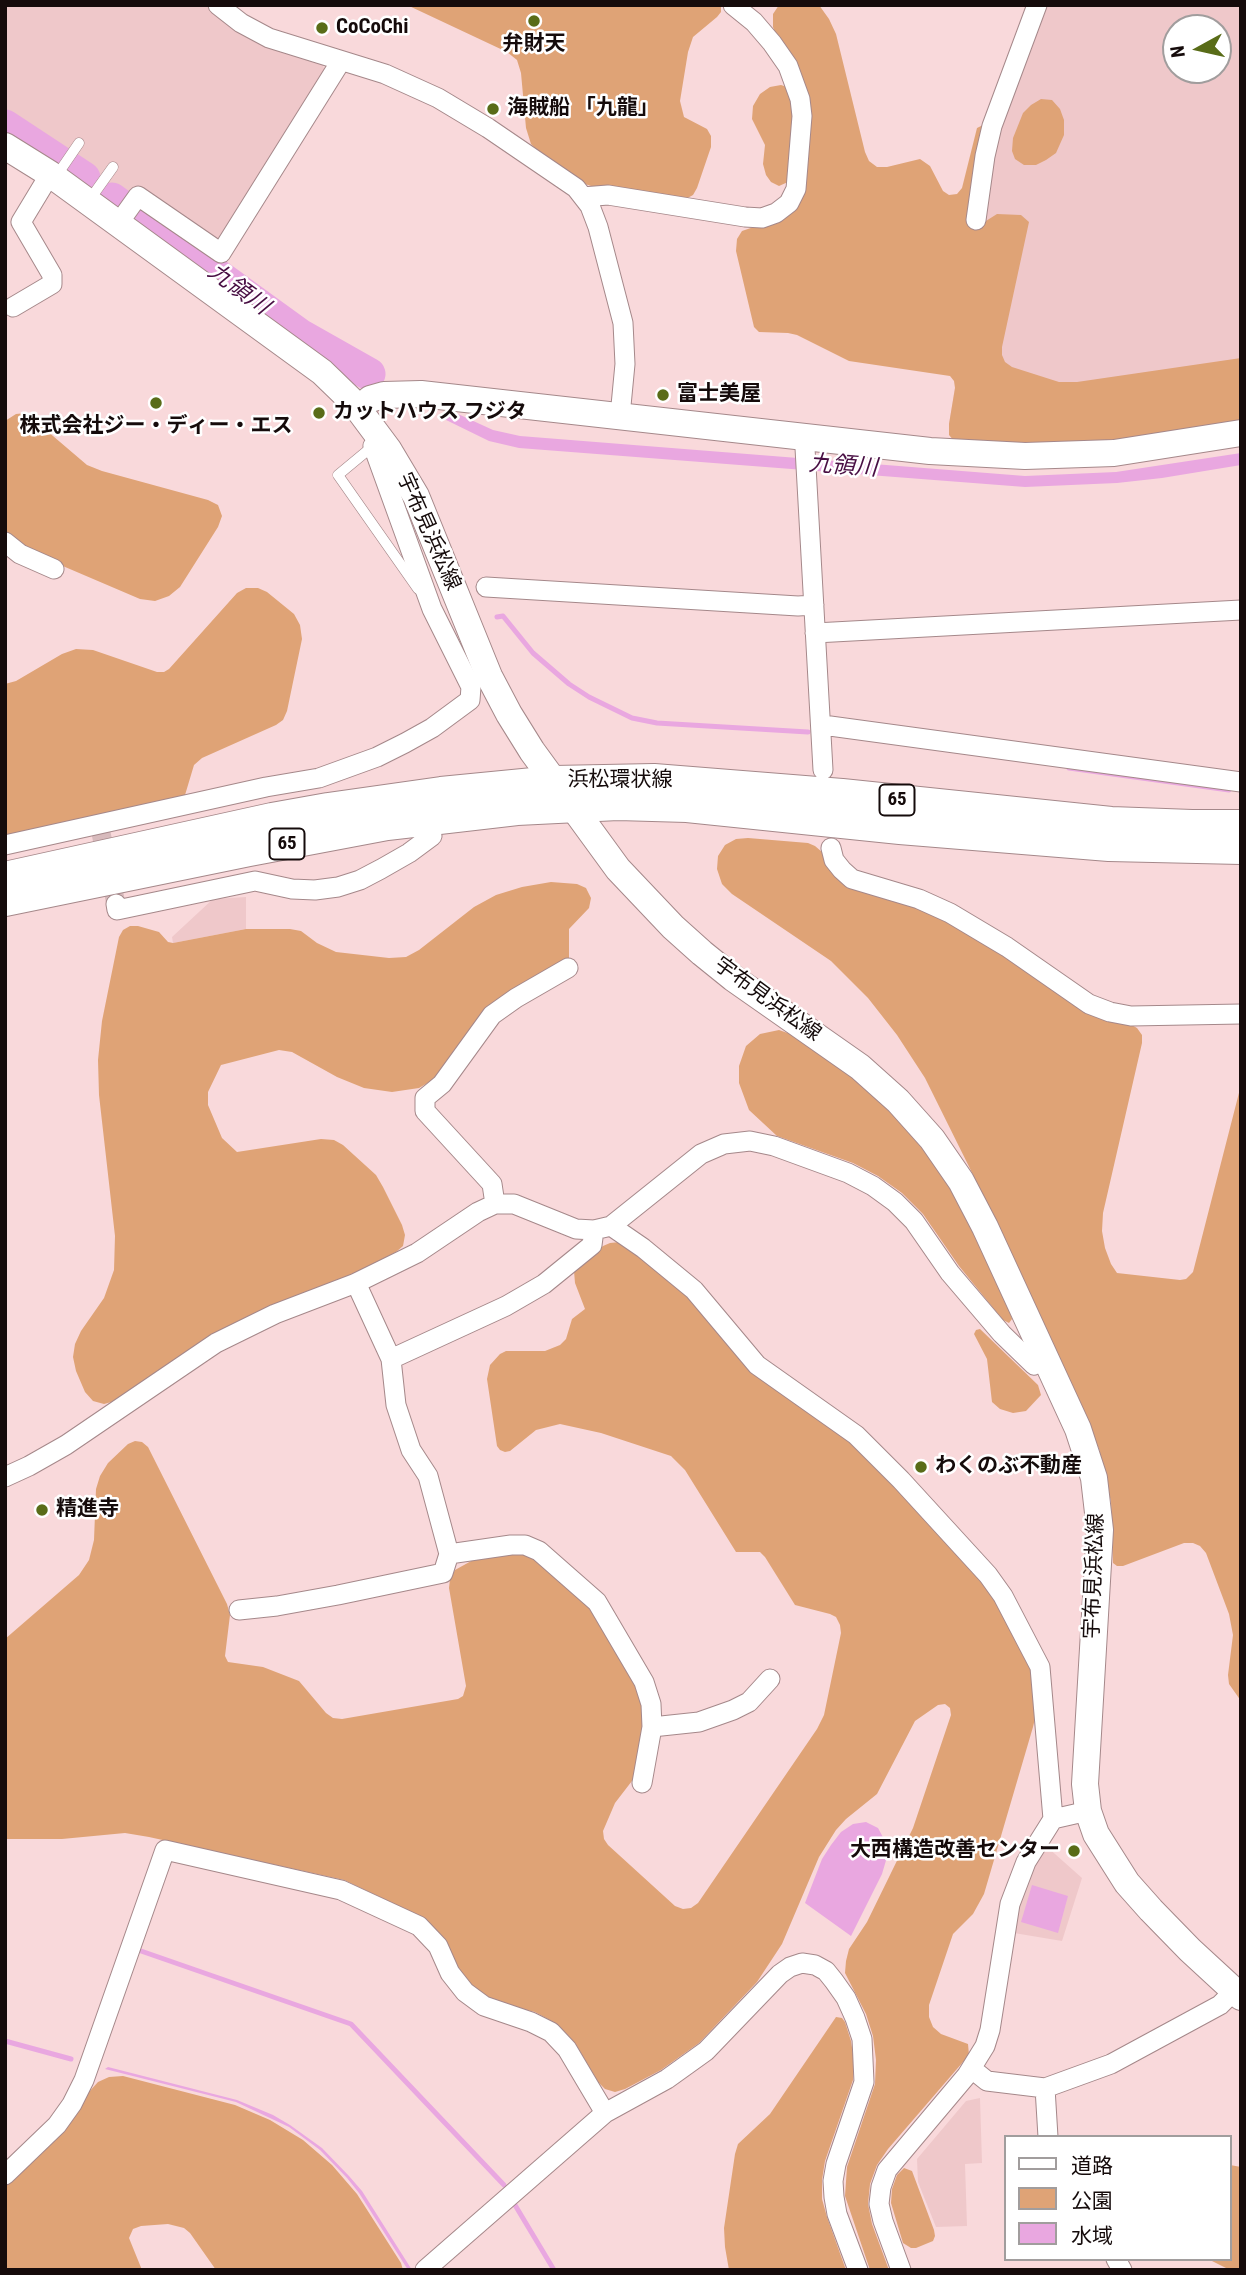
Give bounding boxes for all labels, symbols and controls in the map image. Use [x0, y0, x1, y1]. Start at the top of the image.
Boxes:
marker: 弁財天 [526, 13, 542, 29]
north arrow [1162, 14, 1232, 84]
place label: CoCoChi [336, 15, 408, 41]
marker: CoCoChi [314, 20, 330, 36]
place label: 弁財天 [503, 32, 565, 58]
text: N [1165, 44, 1190, 59]
place label: 海賊船 「九龍」 [507, 96, 659, 122]
marker: 海賊船 「九龍」 [485, 101, 501, 117]
water label: 九領川 [202, 259, 274, 321]
place label: 富士美屋 [677, 382, 761, 408]
marker: 富士美屋 [655, 387, 671, 403]
marker: 株式会社ジー・ディー・エス [148, 395, 164, 411]
place label: カットハウス フジタ [333, 400, 527, 426]
marker: カットハウス フジタ [311, 405, 327, 421]
place label: 株式会社ジー・ディー・エス [20, 414, 292, 440]
water label: 九領川 [808, 451, 878, 483]
street label: 宇布見浜松線 [391, 469, 465, 595]
street label: 浜松環状線 [568, 768, 672, 794]
road number: 65 [880, 785, 914, 816]
road number: 65 [270, 828, 304, 860]
street label: 宇布見浜松線 [709, 953, 825, 1047]
place label: わくのぶ不動産 [935, 1454, 1082, 1480]
marker: わくのぶ不動産 [913, 1459, 929, 1475]
place label: 精進寺 [56, 1497, 119, 1523]
marker: 精進寺 [34, 1502, 50, 1518]
street label: 宇布見浜松線 [1080, 1513, 1110, 1639]
place label: 大西構造改善センター [850, 1838, 1060, 1864]
marker: 大西構造改善センター [1066, 1843, 1082, 1859]
legend [1004, 2135, 1232, 2261]
text: 道路 [1071, 2154, 1113, 2178]
text: 公園 [1071, 2189, 1113, 2213]
text: 水域 [1071, 2224, 1113, 2248]

